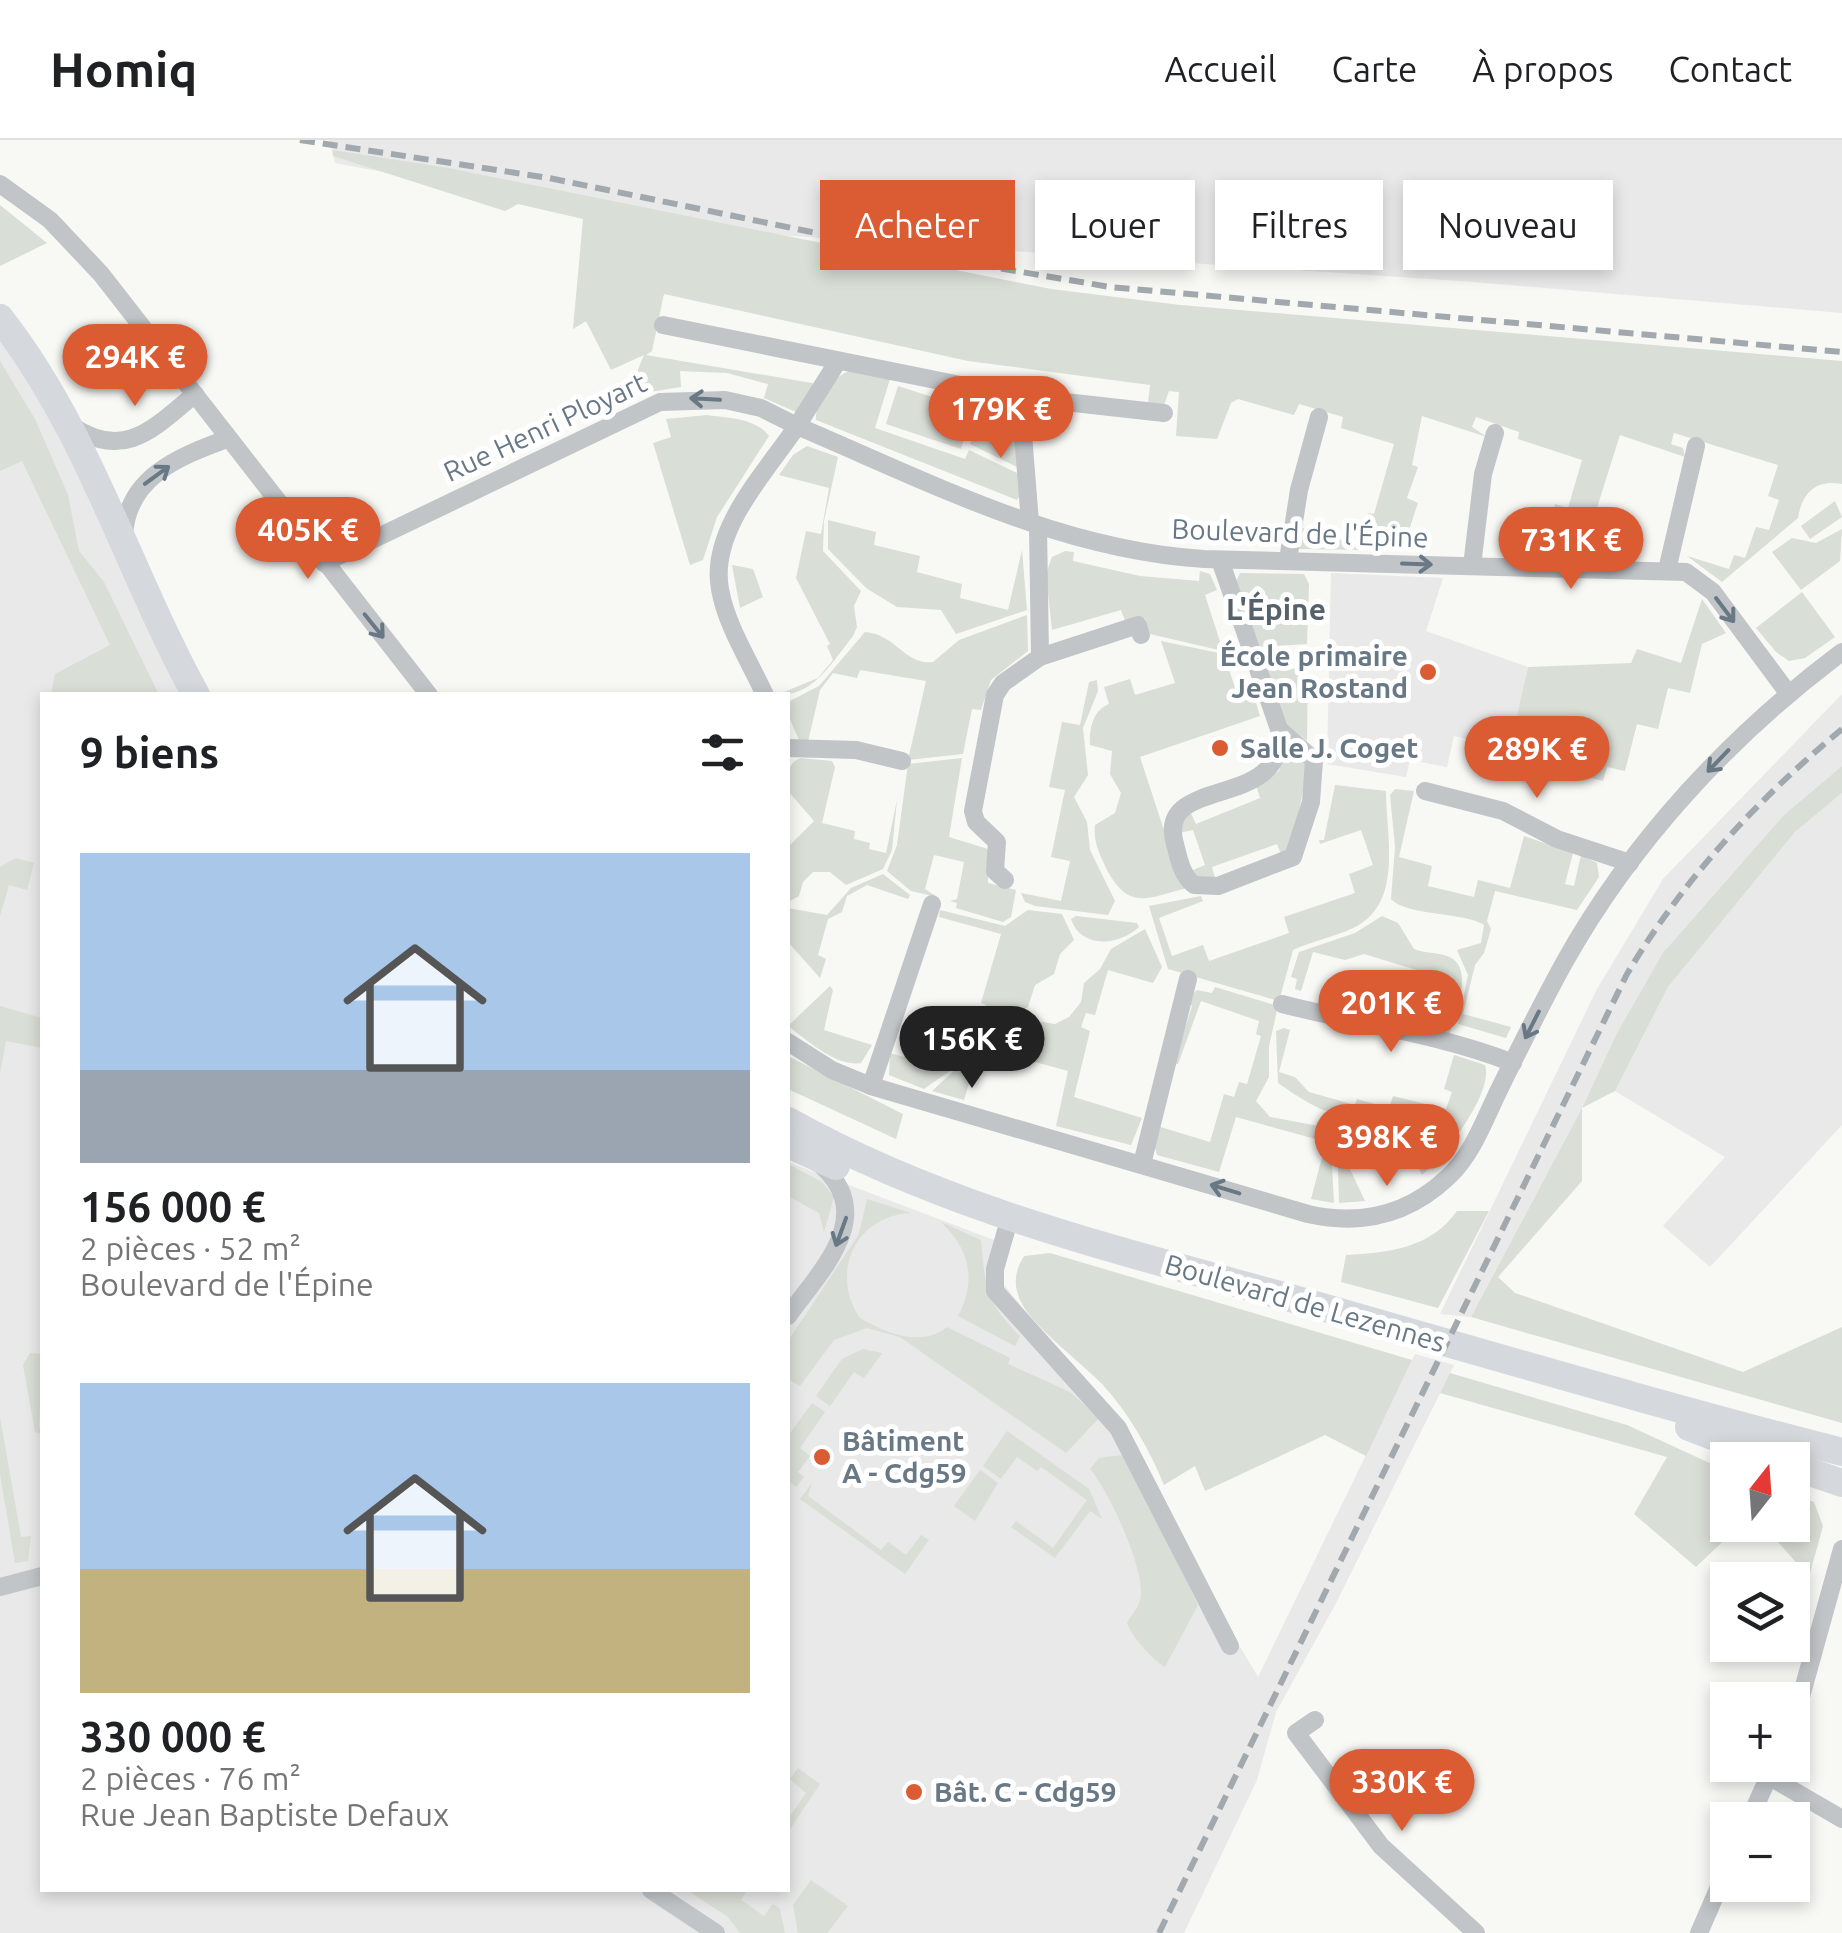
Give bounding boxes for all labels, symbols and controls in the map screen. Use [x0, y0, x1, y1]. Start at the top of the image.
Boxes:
text: Homiq [50, 42, 197, 96]
text: Accueil [1164, 49, 1277, 89]
text: Carte [1332, 49, 1417, 89]
text: À propos [1472, 49, 1613, 89]
text: Contact [1668, 49, 1792, 89]
chip: Acheter [820, 180, 1015, 270]
chip: Louer [1035, 180, 1195, 270]
chip: Filtres [1215, 180, 1383, 270]
chip: Nouveau [1403, 180, 1613, 270]
pin: 294K € [54, 324, 216, 409]
text: 294K € [84, 338, 186, 374]
street label: Rue Henri Ployart [439, 366, 651, 487]
pin: 179K € [920, 376, 1082, 461]
one-way arrow [689, 389, 722, 408]
text: 179K € [950, 390, 1052, 426]
one-way arrow [143, 465, 170, 486]
pin: 405K € [227, 497, 389, 582]
pin: 731K € [1490, 507, 1652, 592]
text: 405K € [257, 511, 359, 547]
street label: Boulevard de l'Épine [1171, 512, 1429, 552]
text: 731K € [1520, 521, 1622, 557]
one-way arrow [1400, 555, 1432, 574]
district label: L'Épine [1226, 591, 1326, 626]
one-way arrow [1715, 596, 1736, 623]
one-way arrow [363, 612, 384, 639]
place label: École primaire Jean Rostand [1220, 639, 1408, 703]
marker: École primaire Jean Rostand [1417, 661, 1439, 683]
pin: 289K € [1456, 716, 1618, 801]
icon: filters [695, 725, 750, 780]
text: 9 biens [80, 729, 219, 776]
text: 289K € [1486, 730, 1588, 766]
place label: Salle J. Coget [1240, 732, 1418, 763]
marker: Salle J. Coget [1209, 737, 1231, 759]
one-way arrow [1706, 748, 1730, 772]
icon: home [325, 918, 505, 1098]
pin: 201K € [1310, 970, 1472, 1055]
text: 201K € [1340, 984, 1442, 1020]
pin: 156K € [891, 1006, 1053, 1091]
one-way arrow [1522, 1010, 1541, 1040]
text: 156K € [921, 1020, 1023, 1056]
pin: 398K € [1306, 1104, 1468, 1189]
text: 398K € [1336, 1118, 1438, 1154]
one-way arrow [1209, 1179, 1241, 1197]
text: 156 000 € [80, 1183, 266, 1230]
one-way arrow [831, 1216, 849, 1247]
text: 2 pièces · 52 m² [80, 1230, 301, 1266]
street label: Boulevard de Lezennes [1161, 1248, 1449, 1357]
text: Boulevard de l'Épine [80, 1266, 374, 1302]
place label: Bâtiment A - Cdg59 [842, 1425, 967, 1488]
north arrow [1710, 1442, 1810, 1542]
map controls [1710, 1442, 1810, 1902]
marker: Bâtiment A - Cdg59 [811, 1446, 833, 1468]
icon: home [325, 1448, 505, 1628]
button: layers [1710, 1562, 1810, 1662]
button: + [1710, 1682, 1810, 1782]
text: 330 000 € [80, 1713, 266, 1760]
pin: 330K € [1321, 1749, 1483, 1834]
text: 2 pièces · 76 m² [80, 1760, 301, 1796]
text: 330K € [1351, 1763, 1453, 1799]
place label: Bât. C - Cdg59 [934, 1776, 1117, 1807]
marker: Bât. C - Cdg59 [903, 1781, 925, 1803]
text: Rue Jean Baptiste Defaux [80, 1796, 449, 1832]
button: − [1710, 1802, 1810, 1902]

